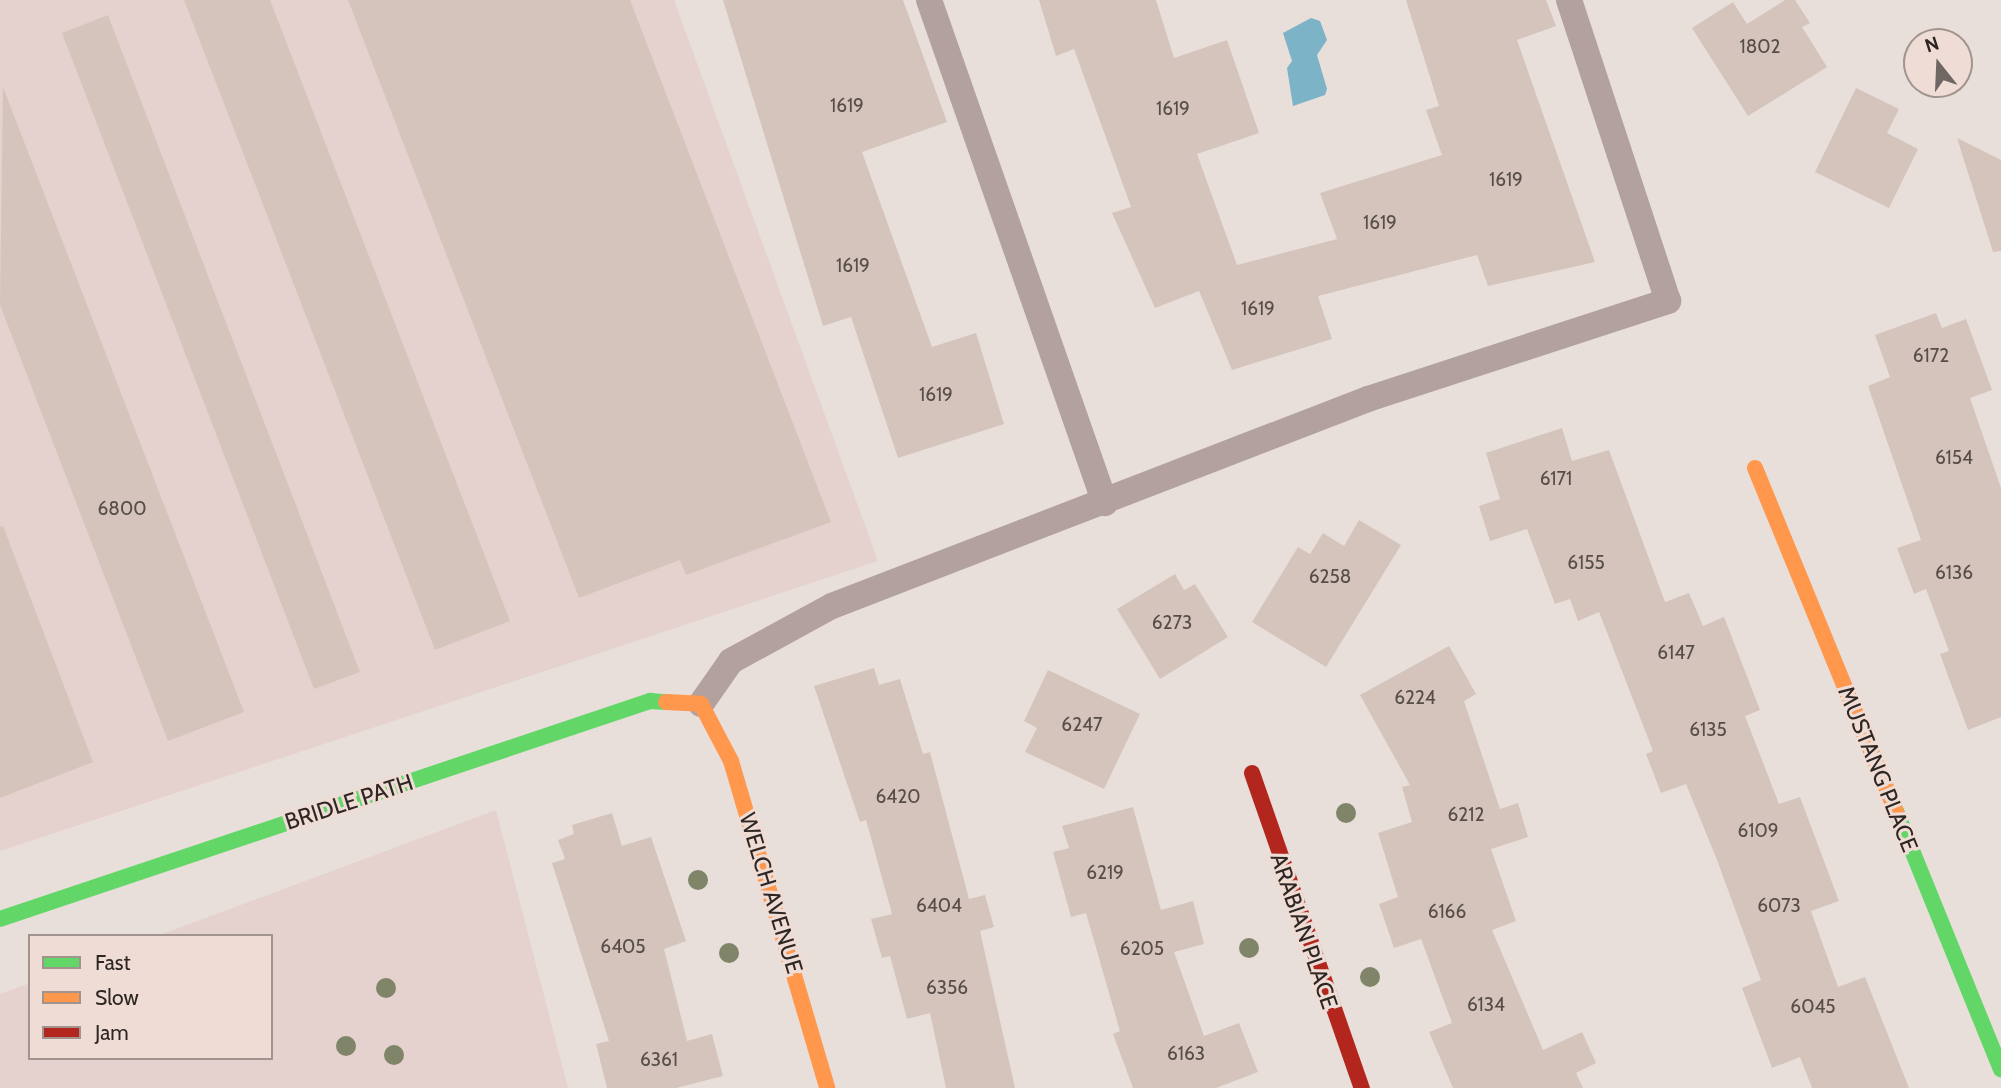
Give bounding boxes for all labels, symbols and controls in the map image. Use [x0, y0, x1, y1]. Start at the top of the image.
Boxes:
north arrow [1903, 28, 1973, 98]
text: N [1922, 31, 1942, 57]
house number: 1802 [1740, 36, 1780, 58]
house number: 1619 [830, 95, 864, 117]
house number: 1619 [1156, 98, 1190, 120]
house number: 1619 [1489, 169, 1523, 191]
house number: 1619 [1363, 212, 1397, 234]
house number: 1619 [836, 255, 870, 277]
house number: 1619 [1241, 298, 1275, 320]
house number: 6172 [1913, 345, 1949, 367]
house number: 1619 [919, 384, 953, 406]
house number: 6154 [1935, 447, 1973, 469]
house number: 6171 [1540, 468, 1572, 490]
house number: 6800 [98, 498, 146, 520]
house number: 6155 [1567, 552, 1605, 574]
house number: 6136 [1935, 562, 1973, 584]
house number: 6258 [1309, 566, 1351, 588]
house number: 6273 [1152, 612, 1192, 634]
house number: 6147 [1657, 642, 1695, 664]
street label: MUSTANG PLACE [1832, 682, 1924, 856]
house number: 6224 [1394, 687, 1436, 709]
house number: 6247 [1061, 714, 1103, 736]
house number: 6135 [1689, 719, 1727, 741]
street label: BRIDLE PATH [281, 768, 417, 836]
house number: 6420 [876, 786, 920, 808]
house number: 6212 [1448, 804, 1484, 826]
street label: WELCH AVENUE [733, 809, 809, 977]
house number: 6109 [1738, 820, 1778, 842]
street label: ARABIAN PLACE [1264, 850, 1344, 1012]
house number: 6219 [1086, 862, 1124, 884]
house number: 6404 [916, 895, 962, 917]
house number: 6073 [1757, 895, 1801, 917]
house number: 6166 [1428, 901, 1466, 923]
legend [28, 934, 273, 1060]
house number: 6405 [600, 936, 646, 958]
house number: 6205 [1120, 938, 1164, 960]
text: Fast [95, 950, 131, 975]
house number: 6356 [926, 977, 968, 999]
text: Slow [95, 985, 139, 1010]
house number: 6134 [1467, 994, 1505, 1016]
house number: 6045 [1790, 996, 1836, 1018]
text: Jam [95, 1020, 129, 1045]
house number: 6163 [1167, 1043, 1205, 1065]
house number: 6361 [640, 1049, 678, 1071]

